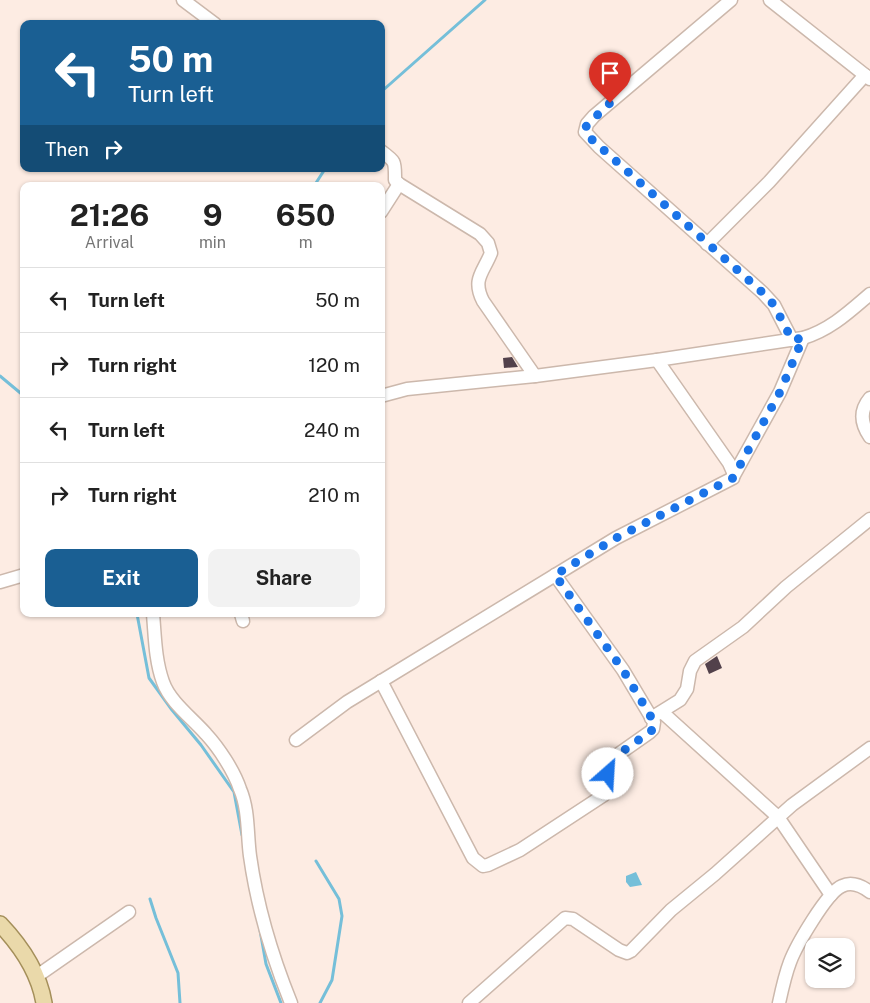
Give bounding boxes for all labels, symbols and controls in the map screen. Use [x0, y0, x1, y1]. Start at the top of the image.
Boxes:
text: 50 m [128, 39, 213, 80]
icon: left [45, 40, 110, 105]
pin [589, 52, 631, 103]
icon: arrive [596, 59, 624, 87]
text: Turn left [128, 81, 214, 107]
icon: right [99, 135, 127, 163]
text: Then [45, 138, 89, 160]
text: 21:26 [70, 197, 149, 233]
text: 9 [203, 197, 222, 233]
text: 650 [276, 197, 335, 233]
text: Arrival [85, 233, 134, 252]
text: min [199, 233, 226, 252]
text: m [299, 233, 312, 252]
icon: left [45, 286, 73, 314]
text: Turn left [88, 289, 165, 311]
text: 50 m [315, 289, 360, 311]
icon: right [45, 351, 73, 379]
text: Turn right [88, 354, 177, 376]
text: 120 m [308, 354, 360, 376]
icon: left [45, 416, 73, 444]
text: Turn left [88, 419, 165, 441]
text: 240 m [304, 419, 360, 441]
icon: right [45, 481, 73, 509]
text: Turn right [88, 484, 177, 506]
text: 210 m [308, 484, 360, 506]
button: Exit [45, 549, 198, 607]
button: Share [208, 549, 360, 607]
position arrow [581, 747, 633, 799]
map controls [805, 938, 855, 988]
button: layers [805, 938, 855, 988]

